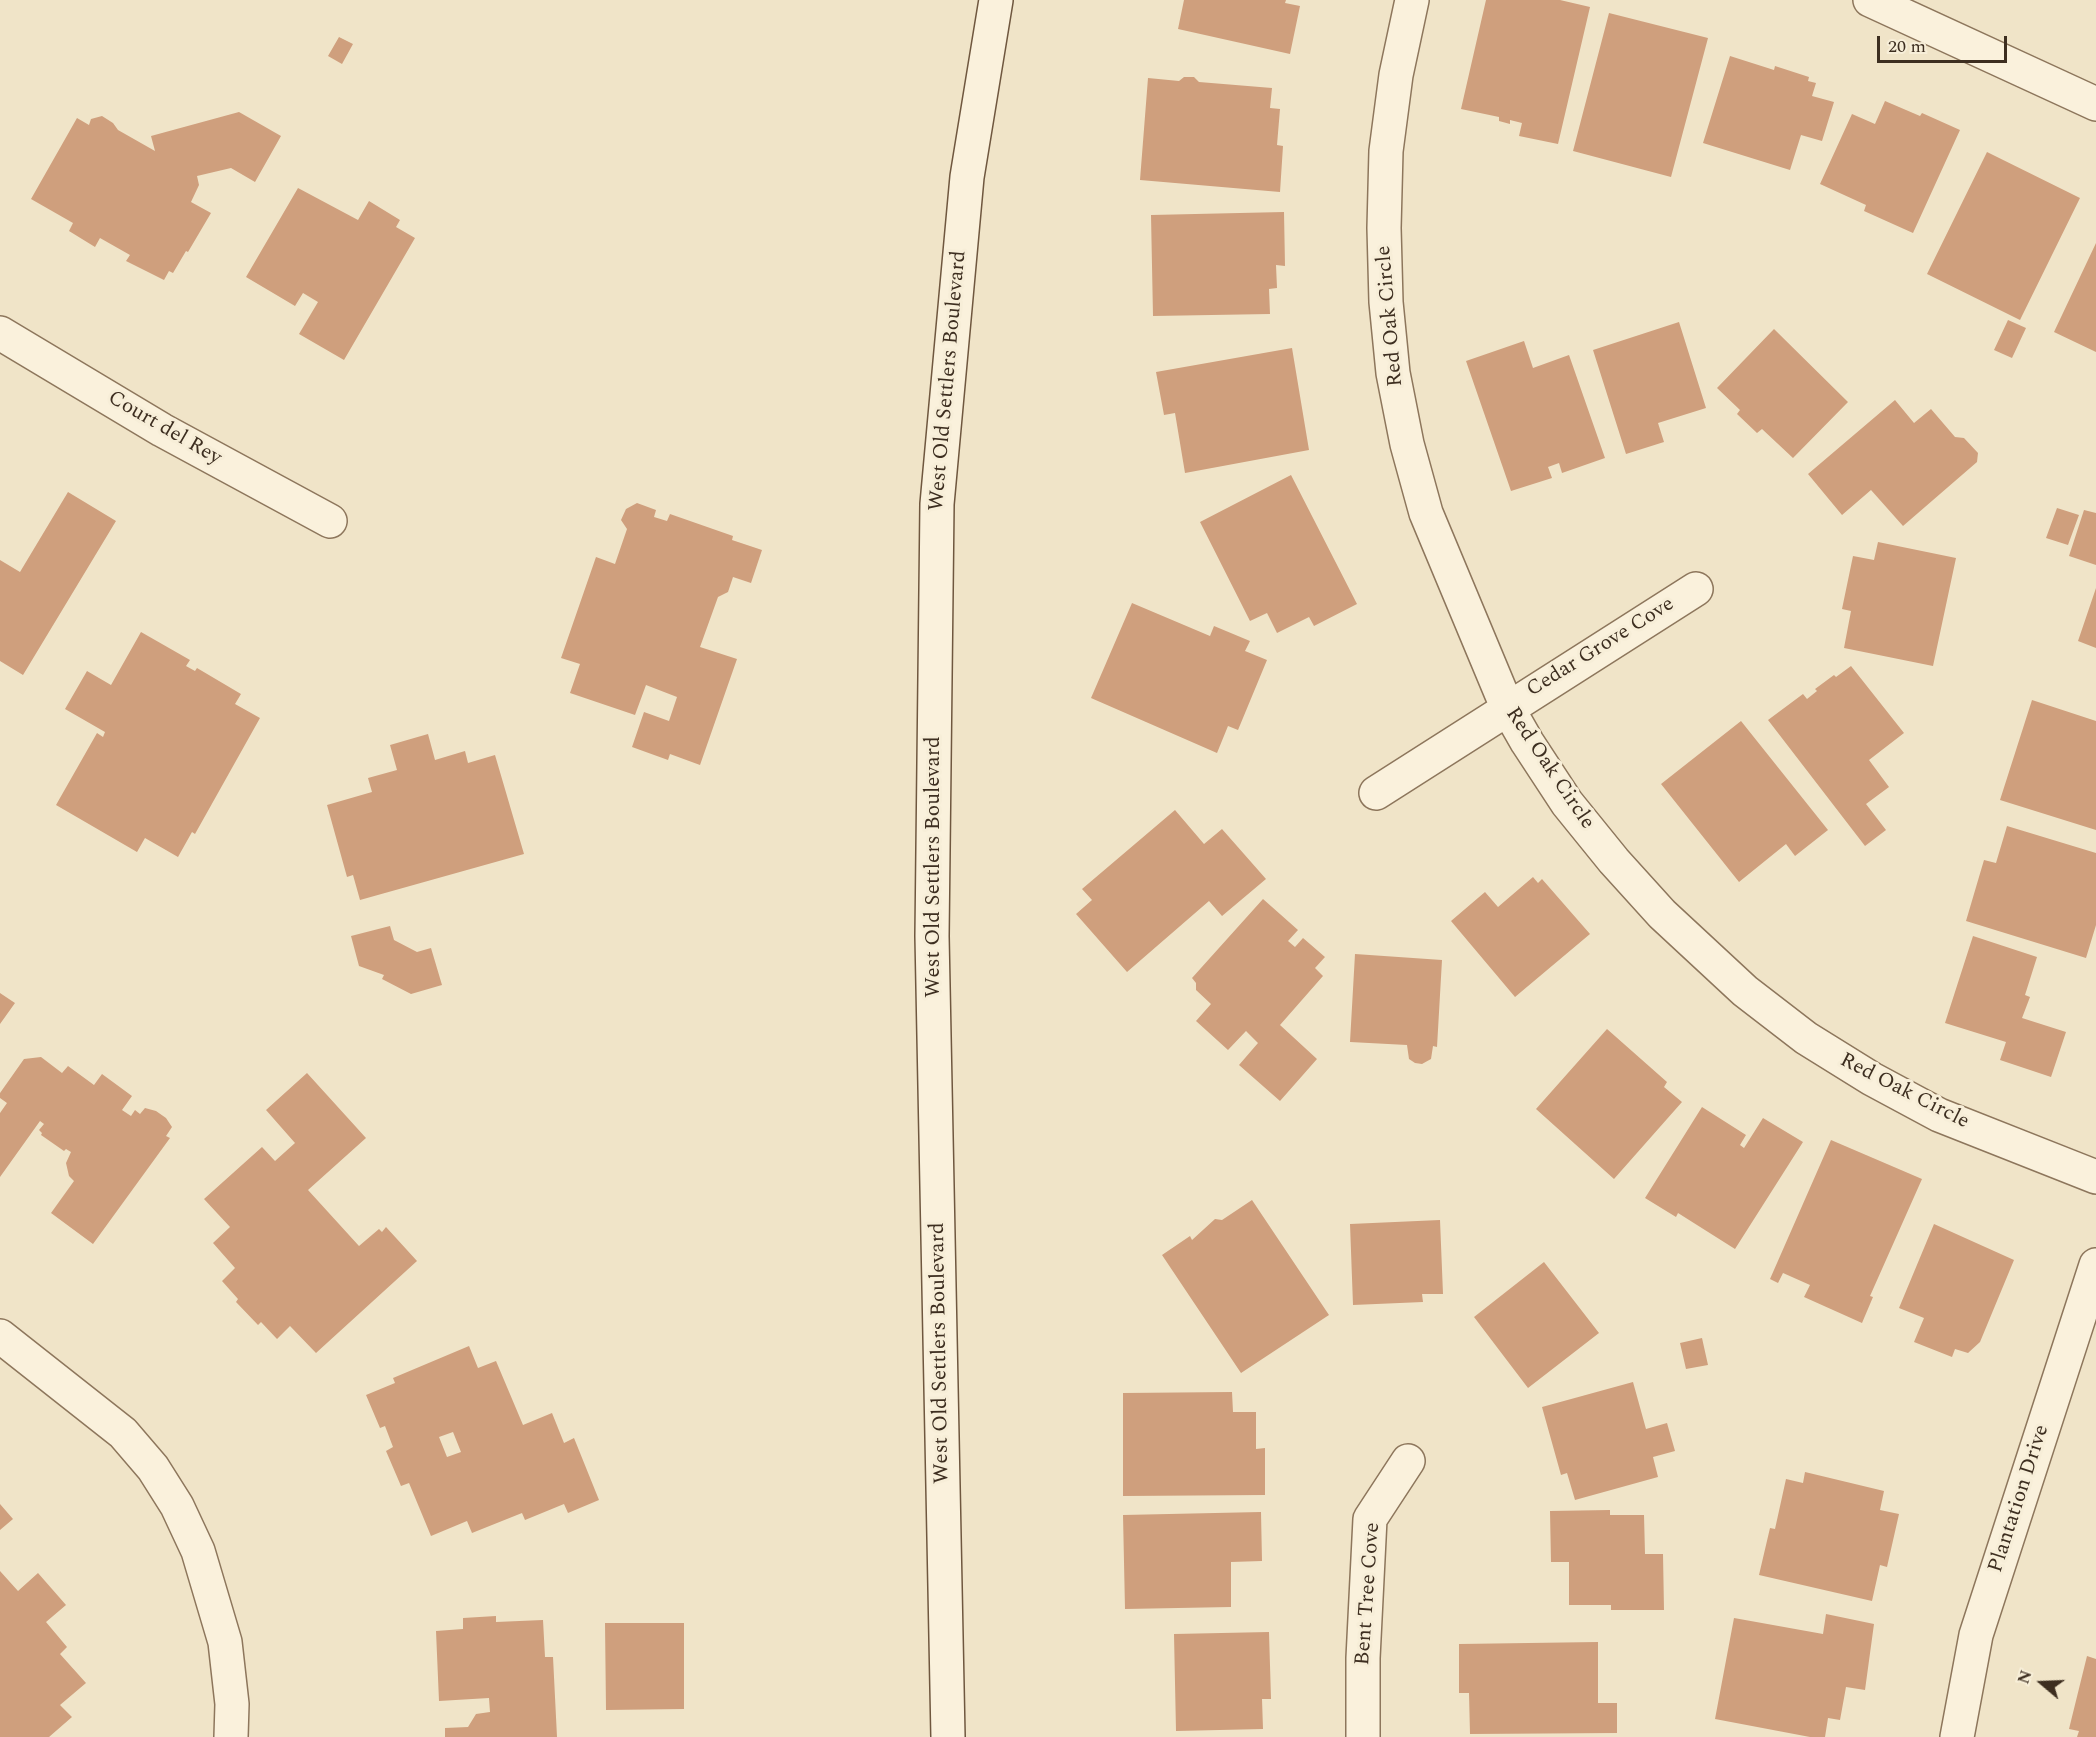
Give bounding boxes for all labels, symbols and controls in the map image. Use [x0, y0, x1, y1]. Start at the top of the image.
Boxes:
scale bar [1880, 24, 2010, 62]
text: 20 m [1888, 33, 1926, 60]
street label: Red Oak Circle [1372, 244, 1410, 388]
street label: West Old Settlers Boulevard [925, 250, 973, 512]
street label: Court del Rey [103, 386, 225, 472]
street label: Cedar Grove Cove [1523, 593, 1679, 703]
street label: Red Oak Circle [1499, 703, 1599, 835]
street label: West Old Settlers Boulevard [922, 736, 948, 998]
street label: Red Oak Circle [1835, 1049, 1973, 1135]
street label: West Old Settlers Boulevard [926, 1222, 956, 1484]
street label: Plantation Drive [1984, 1422, 2056, 1576]
street label: Bent Tree Cove [1351, 1522, 1387, 1666]
north arrow [2012, 1653, 2072, 1713]
text: N [2012, 1667, 2038, 1687]

